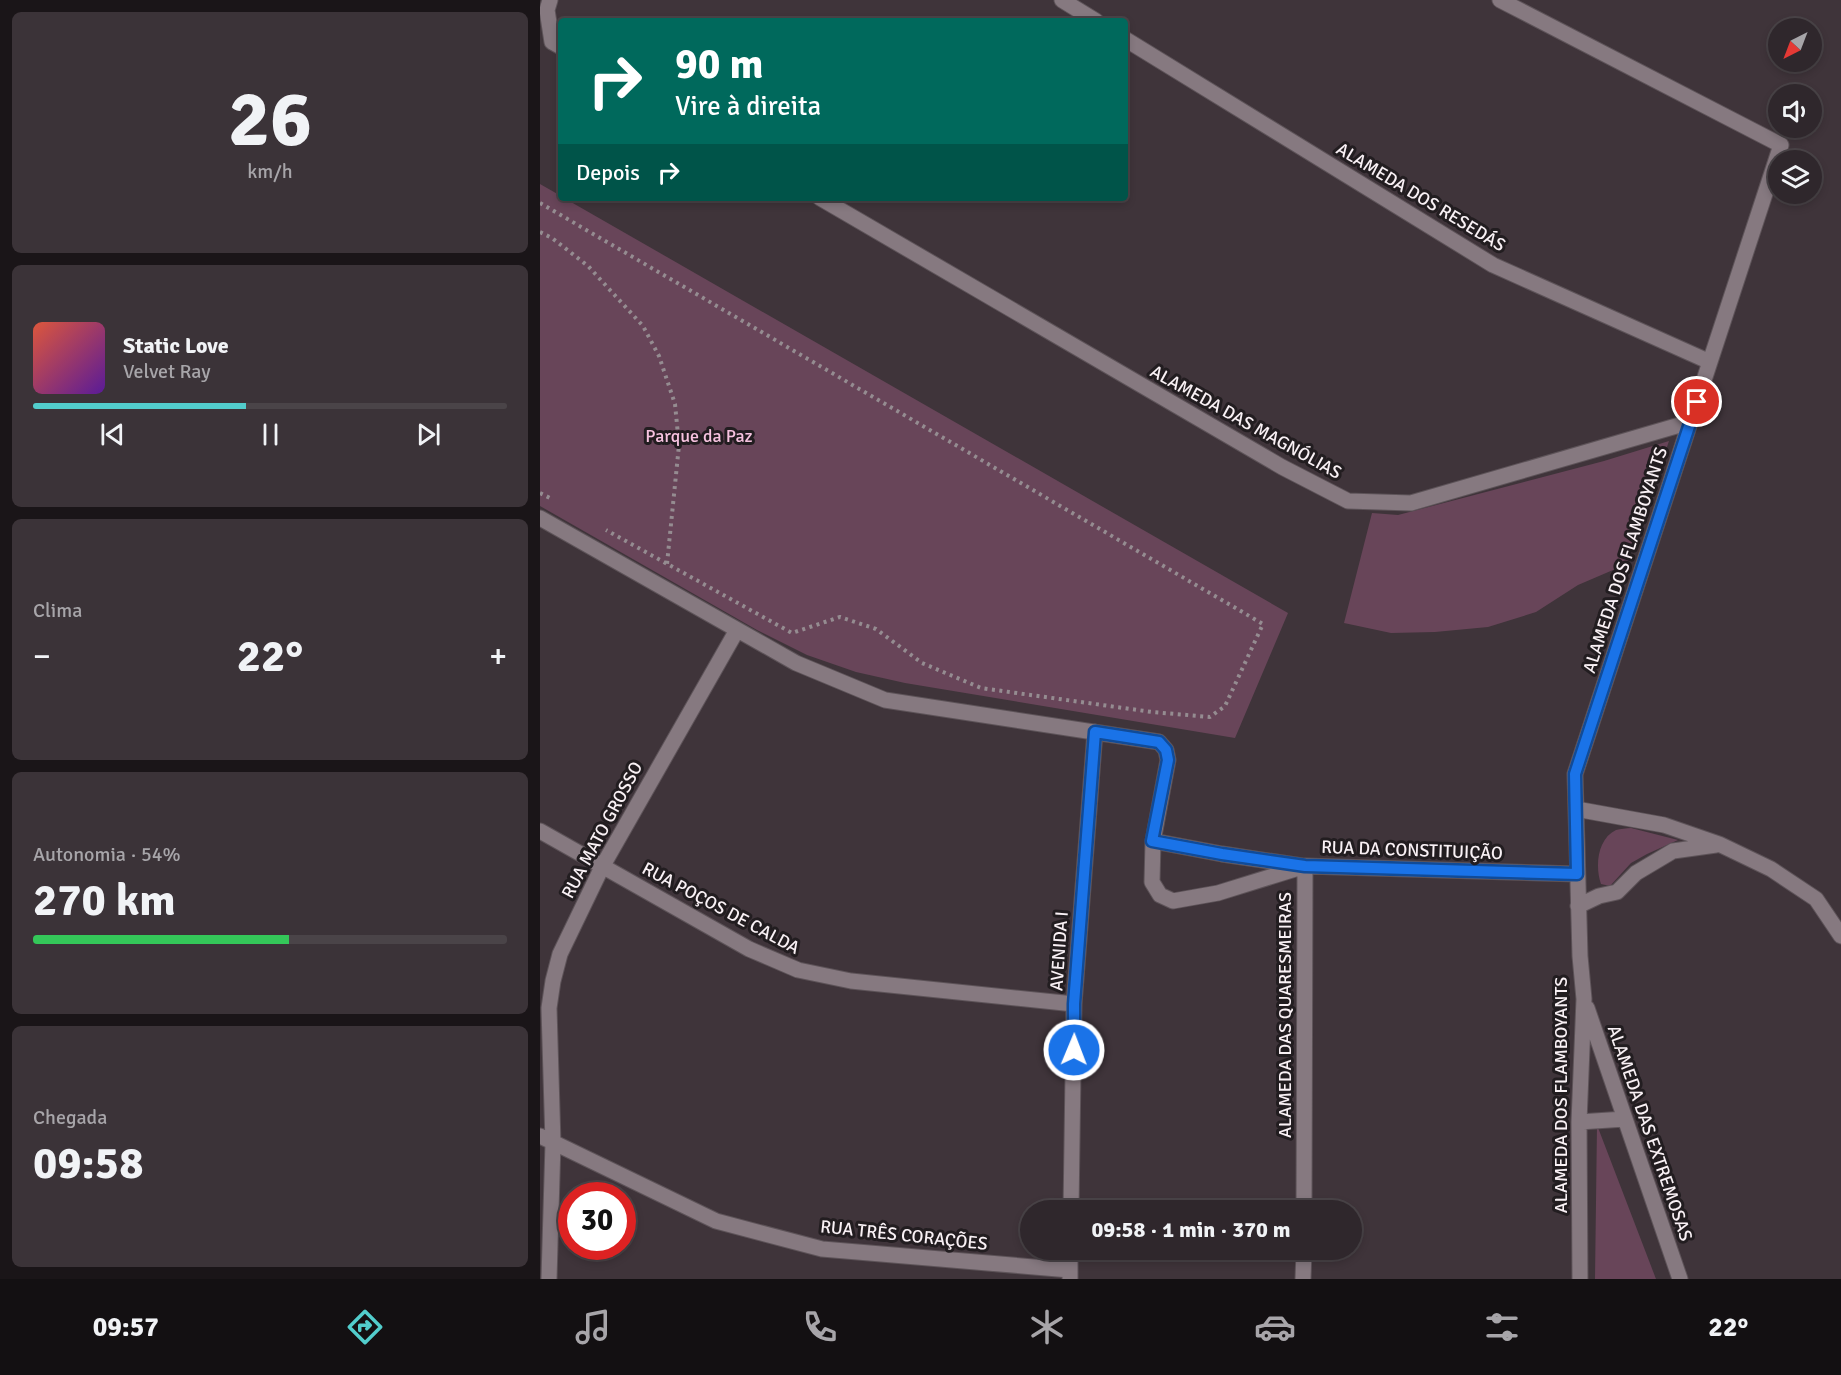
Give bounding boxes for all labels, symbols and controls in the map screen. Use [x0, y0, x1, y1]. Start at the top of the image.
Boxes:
north arrow [1768, 18, 1822, 72]
map controls [1768, 18, 1822, 204]
text: 90 m [675, 39, 764, 90]
icon: right [576, 42, 654, 120]
text: 26 [228, 72, 312, 168]
button: sound [1768, 84, 1822, 138]
text: Vire à direita [675, 90, 821, 123]
street label: ALAMEDA DOS RESEDÁS [1332, 138, 1510, 256]
button: layers [1768, 150, 1822, 204]
icon: right [652, 156, 685, 189]
text: km/h [247, 159, 293, 184]
text: Depois [576, 159, 640, 186]
text: Static Love [123, 332, 229, 359]
text: Velvet Ray [123, 359, 211, 384]
street label: ALAMEDA DAS MAGNÓLIAS [1147, 360, 1345, 484]
pin [1671, 376, 1722, 427]
icon: arrive [1680, 385, 1713, 418]
icon: previous [96, 418, 129, 451]
icon: pause [254, 418, 287, 451]
icon: next [412, 418, 445, 451]
park label: Parque da Paz [645, 425, 753, 447]
street label: ALAMEDA DOS FLAMBOYANTS [1578, 444, 1672, 676]
text: Clima [33, 598, 82, 623]
text: 22° [237, 629, 303, 684]
text: − [33, 636, 51, 677]
text: + [489, 636, 507, 677]
street label: RUA MATO GROSSO [557, 758, 647, 902]
street label: RUA DA CONSTITUIÇÃO [1321, 836, 1503, 864]
text: Autonomia · 54% [33, 842, 181, 867]
street label: RUA POÇOS DE CALDA [639, 857, 803, 959]
text: 270 km [33, 873, 176, 928]
street label: ALAMEDA DAS QUARESMEIRAS [1274, 892, 1296, 1138]
street label: AVENIDA I [1045, 910, 1073, 992]
street label: ALAMEDA DOS FLAMBOYANTS [1550, 977, 1572, 1213]
position arrow [1042, 1018, 1106, 1082]
street label: ALAMEDA DAS EXTREMOSAS [1603, 1022, 1697, 1244]
text: Chegada [33, 1105, 107, 1130]
text: 09:58 [33, 1136, 143, 1191]
speed limit sign: 30 [558, 1182, 636, 1260]
street label: RUA TRÊS CORAÇÕES [819, 1215, 989, 1255]
text: 09:58 · 1 min · 370 m [1091, 1216, 1291, 1243]
icon: directions [344, 1306, 386, 1348]
icon: music [572, 1306, 614, 1348]
icon: phone [799, 1306, 841, 1348]
icon: climate [1026, 1306, 1068, 1348]
icon: car [1254, 1306, 1296, 1348]
icon: filters [1481, 1306, 1523, 1348]
text: 09:57 [93, 1311, 159, 1344]
text: 22° [1708, 1311, 1748, 1344]

